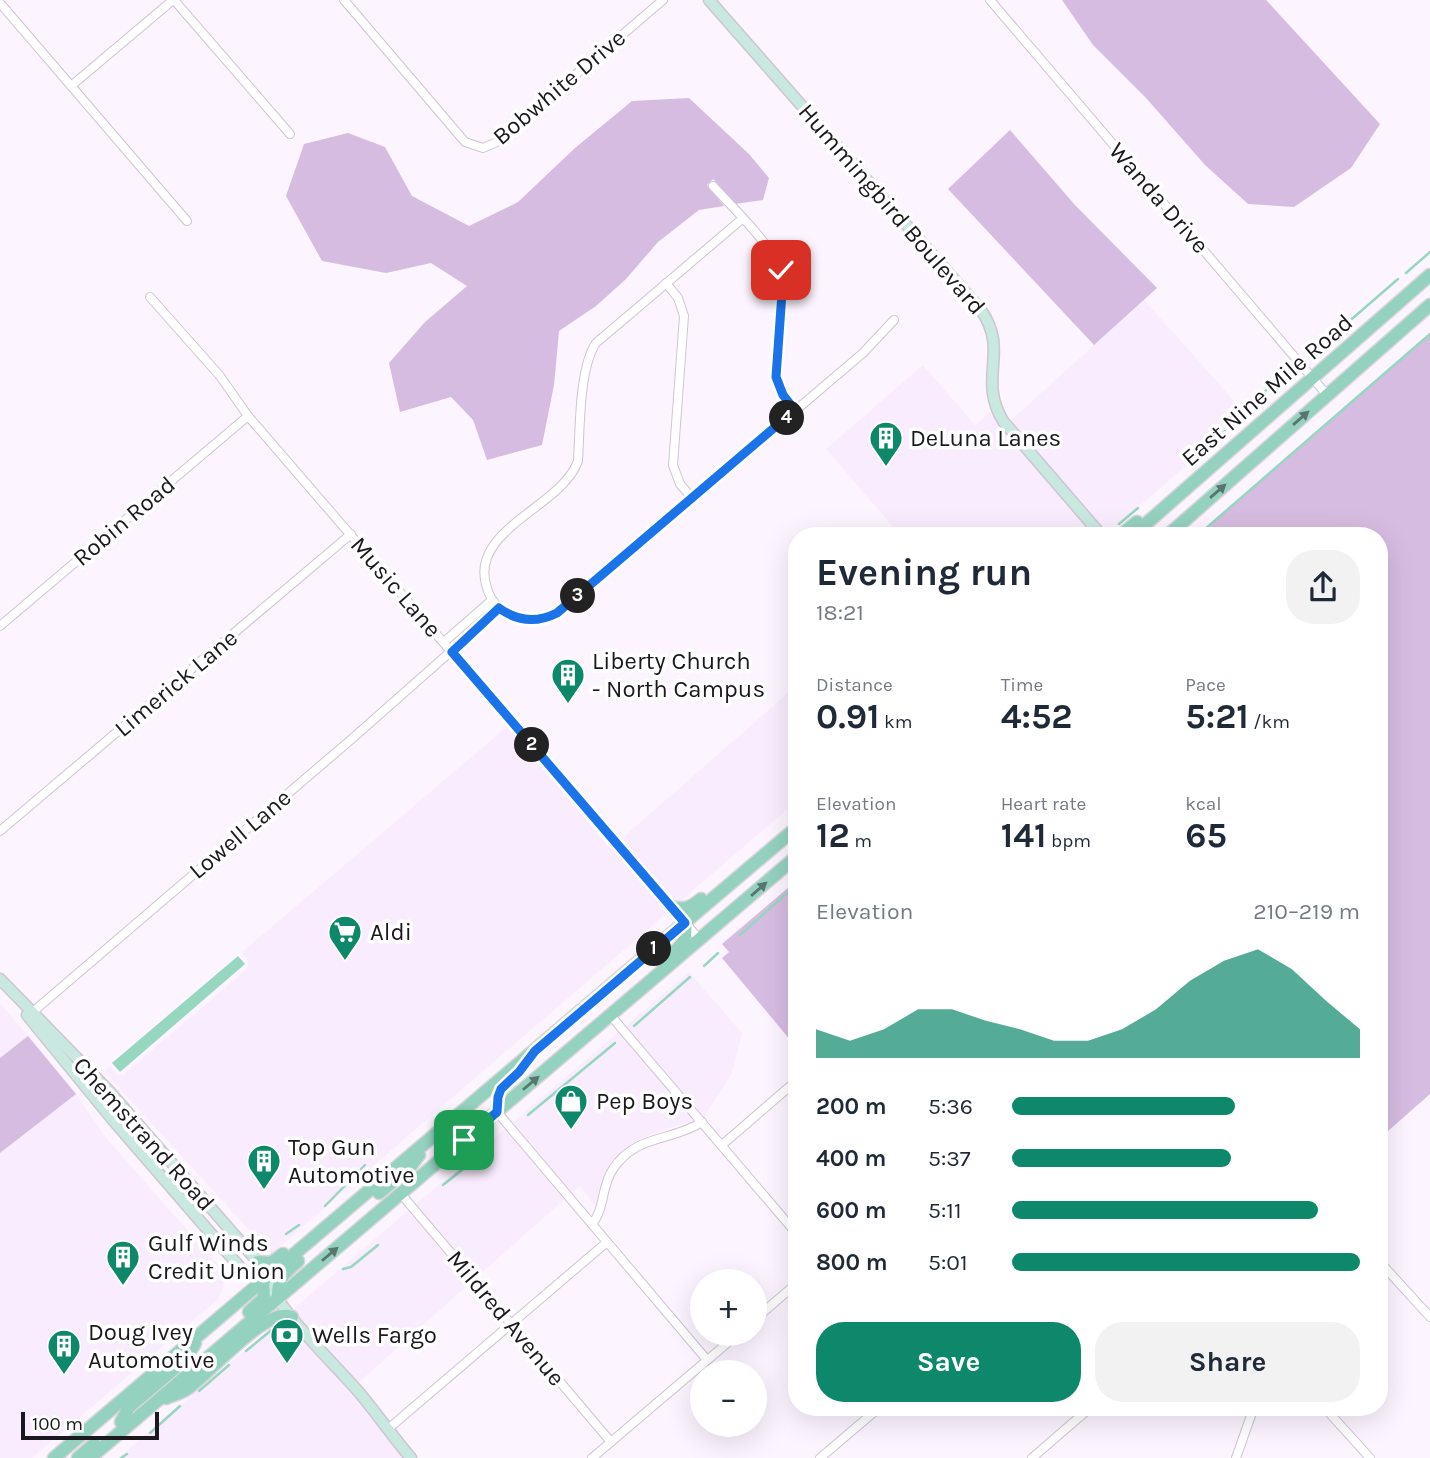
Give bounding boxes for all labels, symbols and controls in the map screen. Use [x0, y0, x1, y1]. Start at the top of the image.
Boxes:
street label: Bobwhite Drive [487, 23, 631, 151]
street label: Hummingbird Boulevard [793, 98, 991, 320]
street label: Wanda Drive [1103, 137, 1215, 259]
pin [751, 240, 811, 300]
icon: check [762, 251, 800, 289]
street label: East Nine Mile Road [1176, 308, 1358, 472]
pin: 4 [770, 400, 804, 436]
text: 4 [781, 406, 792, 428]
one-way arrow [1293, 411, 1310, 426]
building icon: DeLuna Lanes [867, 419, 905, 468]
place label: DeLuna Lanes [910, 424, 1061, 452]
street label: Robin Road [67, 470, 181, 572]
one-way arrow [1210, 483, 1227, 499]
street label: Music Lane [345, 531, 447, 643]
text: Evening run [816, 550, 1032, 595]
button: share [1286, 550, 1360, 624]
pin: 3 [560, 578, 596, 614]
text: 3 [572, 584, 583, 606]
text: 18:21 [816, 599, 864, 626]
street label: Limerick Lane [109, 623, 243, 743]
place label: Liberty Church - North Campus [592, 647, 765, 703]
building icon: Liberty Church - North Campus [549, 656, 587, 705]
text: Distance [816, 674, 893, 696]
text: Time [1001, 674, 1043, 696]
text: Pace [1185, 674, 1226, 696]
text: 0.91 [816, 696, 880, 737]
text: 4:52 [1001, 696, 1072, 737]
text: 5:21 [1185, 696, 1249, 737]
text: km [880, 711, 913, 733]
text: /km [1249, 711, 1290, 733]
pin: 2 [514, 728, 550, 762]
text: 2 [526, 733, 537, 755]
street label: Lowell Lane [183, 783, 297, 885]
text: Elevation [816, 793, 896, 815]
text: Heart rate [1001, 793, 1086, 815]
text: kcal [1185, 793, 1222, 815]
text: 12 [816, 815, 850, 856]
text: 141 [1001, 815, 1046, 856]
text: 65 [1185, 815, 1227, 856]
text: m [850, 830, 872, 852]
text: bpm [1046, 830, 1091, 852]
one-way arrow [750, 881, 768, 897]
text: Elevation [816, 898, 913, 925]
text: 210–219 m [1253, 898, 1360, 925]
supermarket icon: Aldi [326, 913, 364, 962]
place label: Aldi [370, 918, 412, 946]
pin: 1 [636, 932, 672, 967]
text: 1 [650, 937, 657, 959]
street label: Chemstrand Road [68, 1051, 220, 1217]
one-way arrow [522, 1075, 540, 1091]
shop icon: Pep Boys [552, 1082, 590, 1131]
place label: Pep Boys [596, 1087, 693, 1115]
text: 200 m [816, 1093, 887, 1120]
text: 5:36 [928, 1093, 973, 1120]
pin [434, 1110, 494, 1170]
icon: arrive [445, 1121, 483, 1159]
place label: Top Gun Automotive [288, 1133, 415, 1189]
building icon: Top Gun Automotive [245, 1142, 283, 1191]
text: 400 m [816, 1145, 886, 1172]
text: 5:37 [928, 1145, 971, 1172]
text: 600 m [816, 1197, 887, 1224]
text: 5:11 [928, 1197, 962, 1224]
place label: Gulf Winds Credit Union [148, 1229, 285, 1285]
building icon: Gulf Winds Credit Union [104, 1238, 142, 1287]
street label: Mildred Avenue [441, 1245, 571, 1391]
one-way arrow [322, 1247, 339, 1262]
text: 800 m [816, 1249, 888, 1276]
text: 5:01 [928, 1249, 968, 1276]
map controls [690, 1269, 767, 1437]
button: + [690, 1269, 767, 1346]
bank icon: Wells Fargo [268, 1316, 306, 1365]
place label: Doug Ivey Automotive [88, 1318, 215, 1374]
place label: Wells Fargo [312, 1321, 437, 1349]
button: Save [816, 1322, 1081, 1402]
button: Share [1095, 1322, 1360, 1402]
building icon: Doug Ivey Automotive [45, 1327, 83, 1376]
button: − [690, 1360, 767, 1437]
scale bar [21, 1409, 159, 1441]
text: 100 m [32, 1413, 83, 1435]

